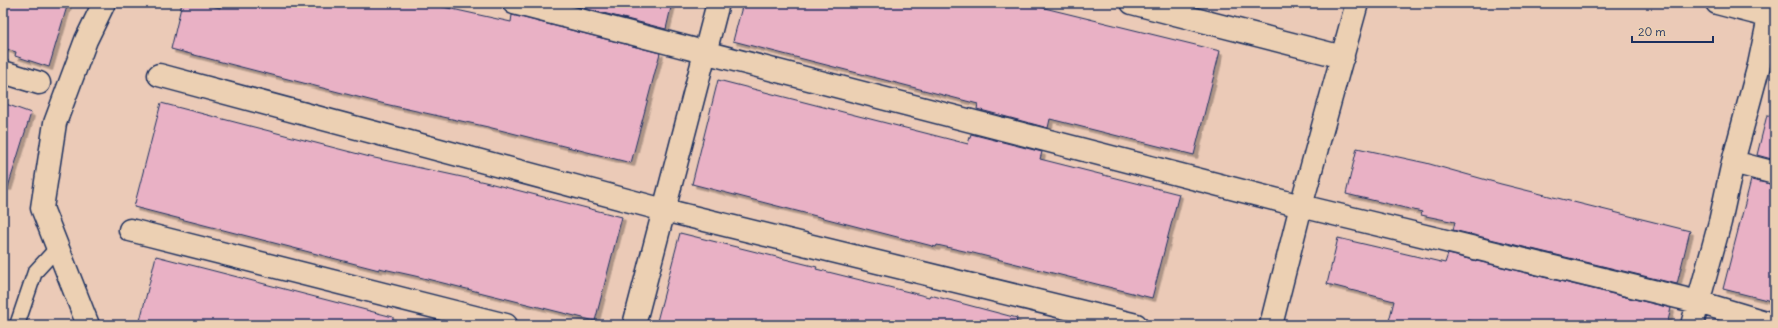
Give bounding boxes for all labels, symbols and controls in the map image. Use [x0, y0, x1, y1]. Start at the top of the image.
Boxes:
scale bar [1632, 18, 1713, 44]
text: 20 m [1638, 24, 1666, 39]

